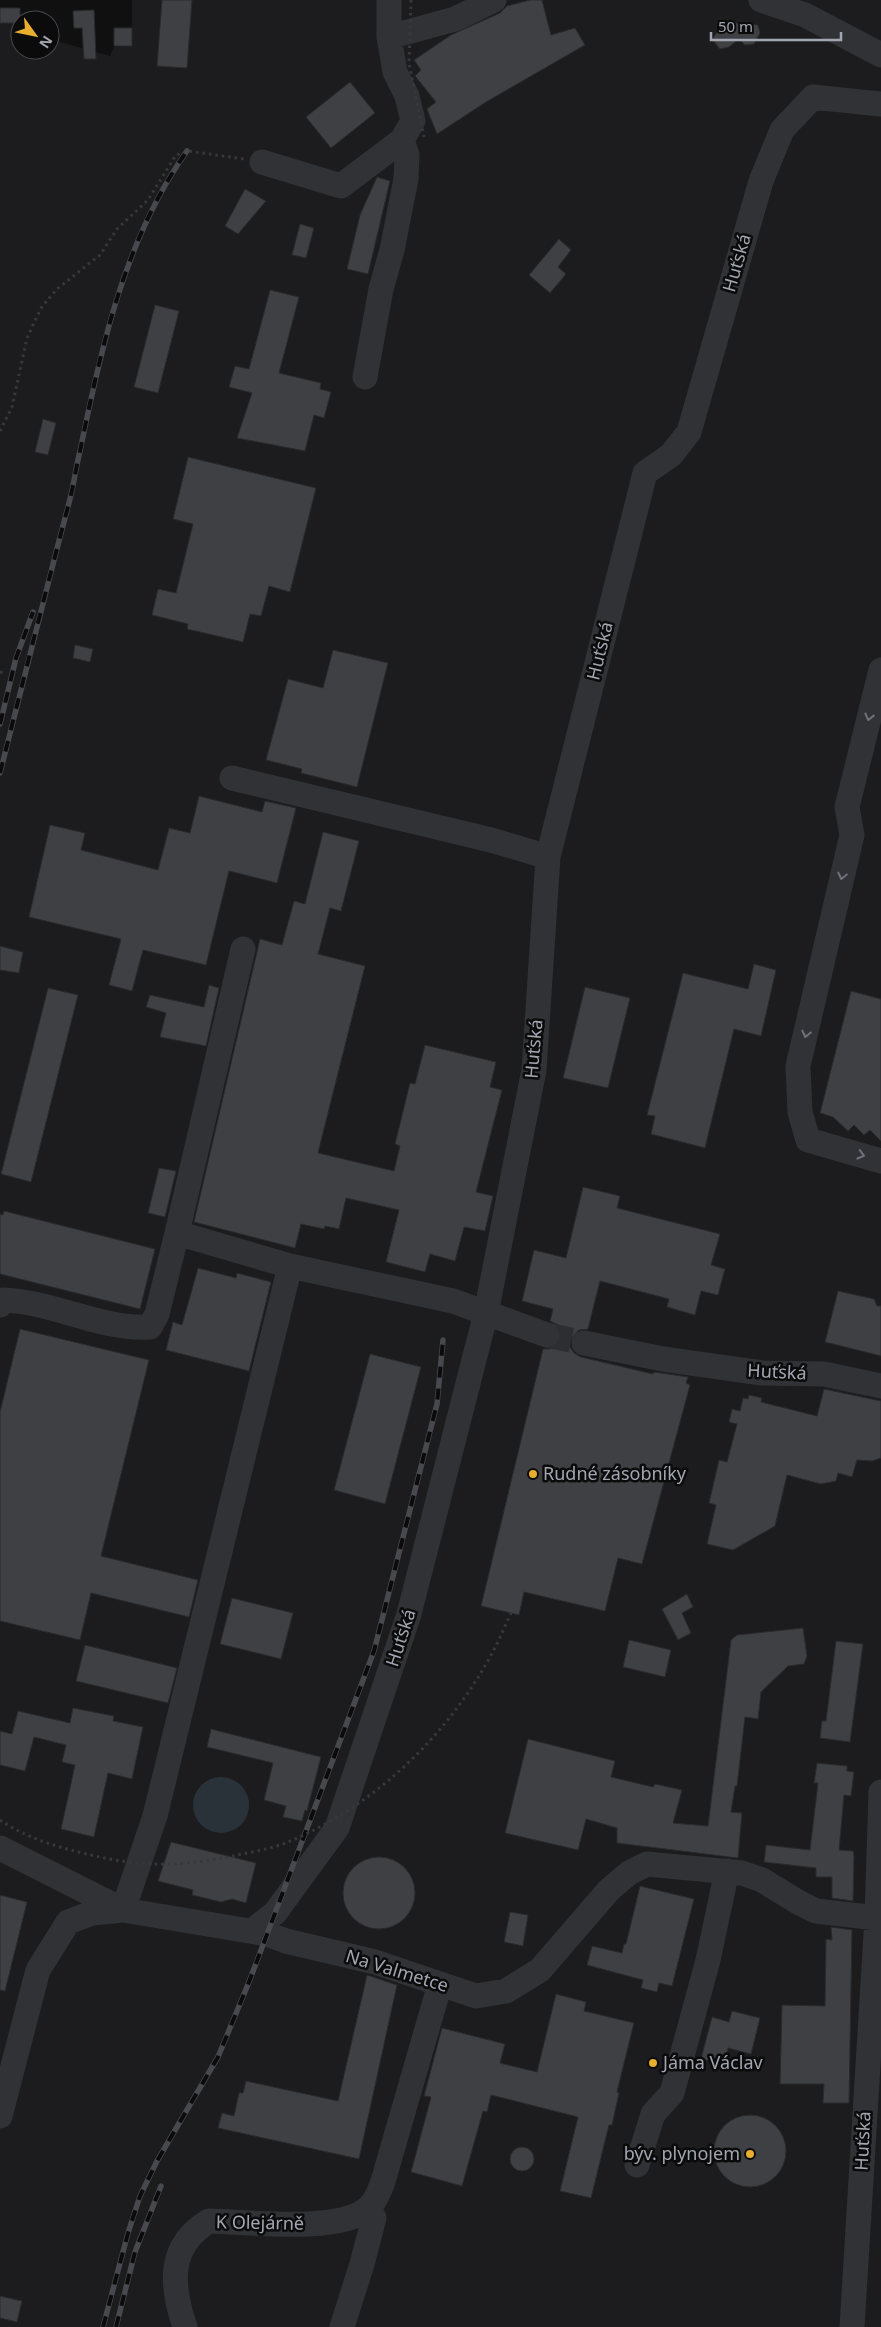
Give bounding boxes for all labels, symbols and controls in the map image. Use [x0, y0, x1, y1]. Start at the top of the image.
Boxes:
north arrow [10, 10, 60, 60]
scale bar [711, 10, 841, 42]
text: 50 m [718, 16, 753, 36]
text: N [35, 32, 57, 52]
street label: Huťská [716, 231, 756, 295]
street label: Huťská [580, 619, 618, 682]
one-way arrow [864, 713, 875, 722]
one-way arrow [837, 871, 848, 880]
street label: Huťská [518, 1018, 548, 1079]
one-way arrow [801, 1030, 812, 1039]
one-way arrow [856, 1149, 865, 1160]
street label: Huťská [747, 1357, 807, 1385]
place label: Rudné zásobníky [543, 1461, 687, 1485]
marker: Rudné zásobníky [527, 1468, 539, 1480]
street label: Huťská [379, 1606, 421, 1670]
street label: Na Valmetce [343, 1943, 451, 1997]
place label: Jáma Václav [661, 2050, 764, 2074]
marker: Jáma Václav [647, 2057, 659, 2069]
street label: Huťská [848, 2111, 876, 2171]
place label: býv. plynojem [624, 2141, 740, 2165]
marker: býv. plynojem [744, 2148, 756, 2160]
street label: K Olejárně [216, 2209, 304, 2235]

